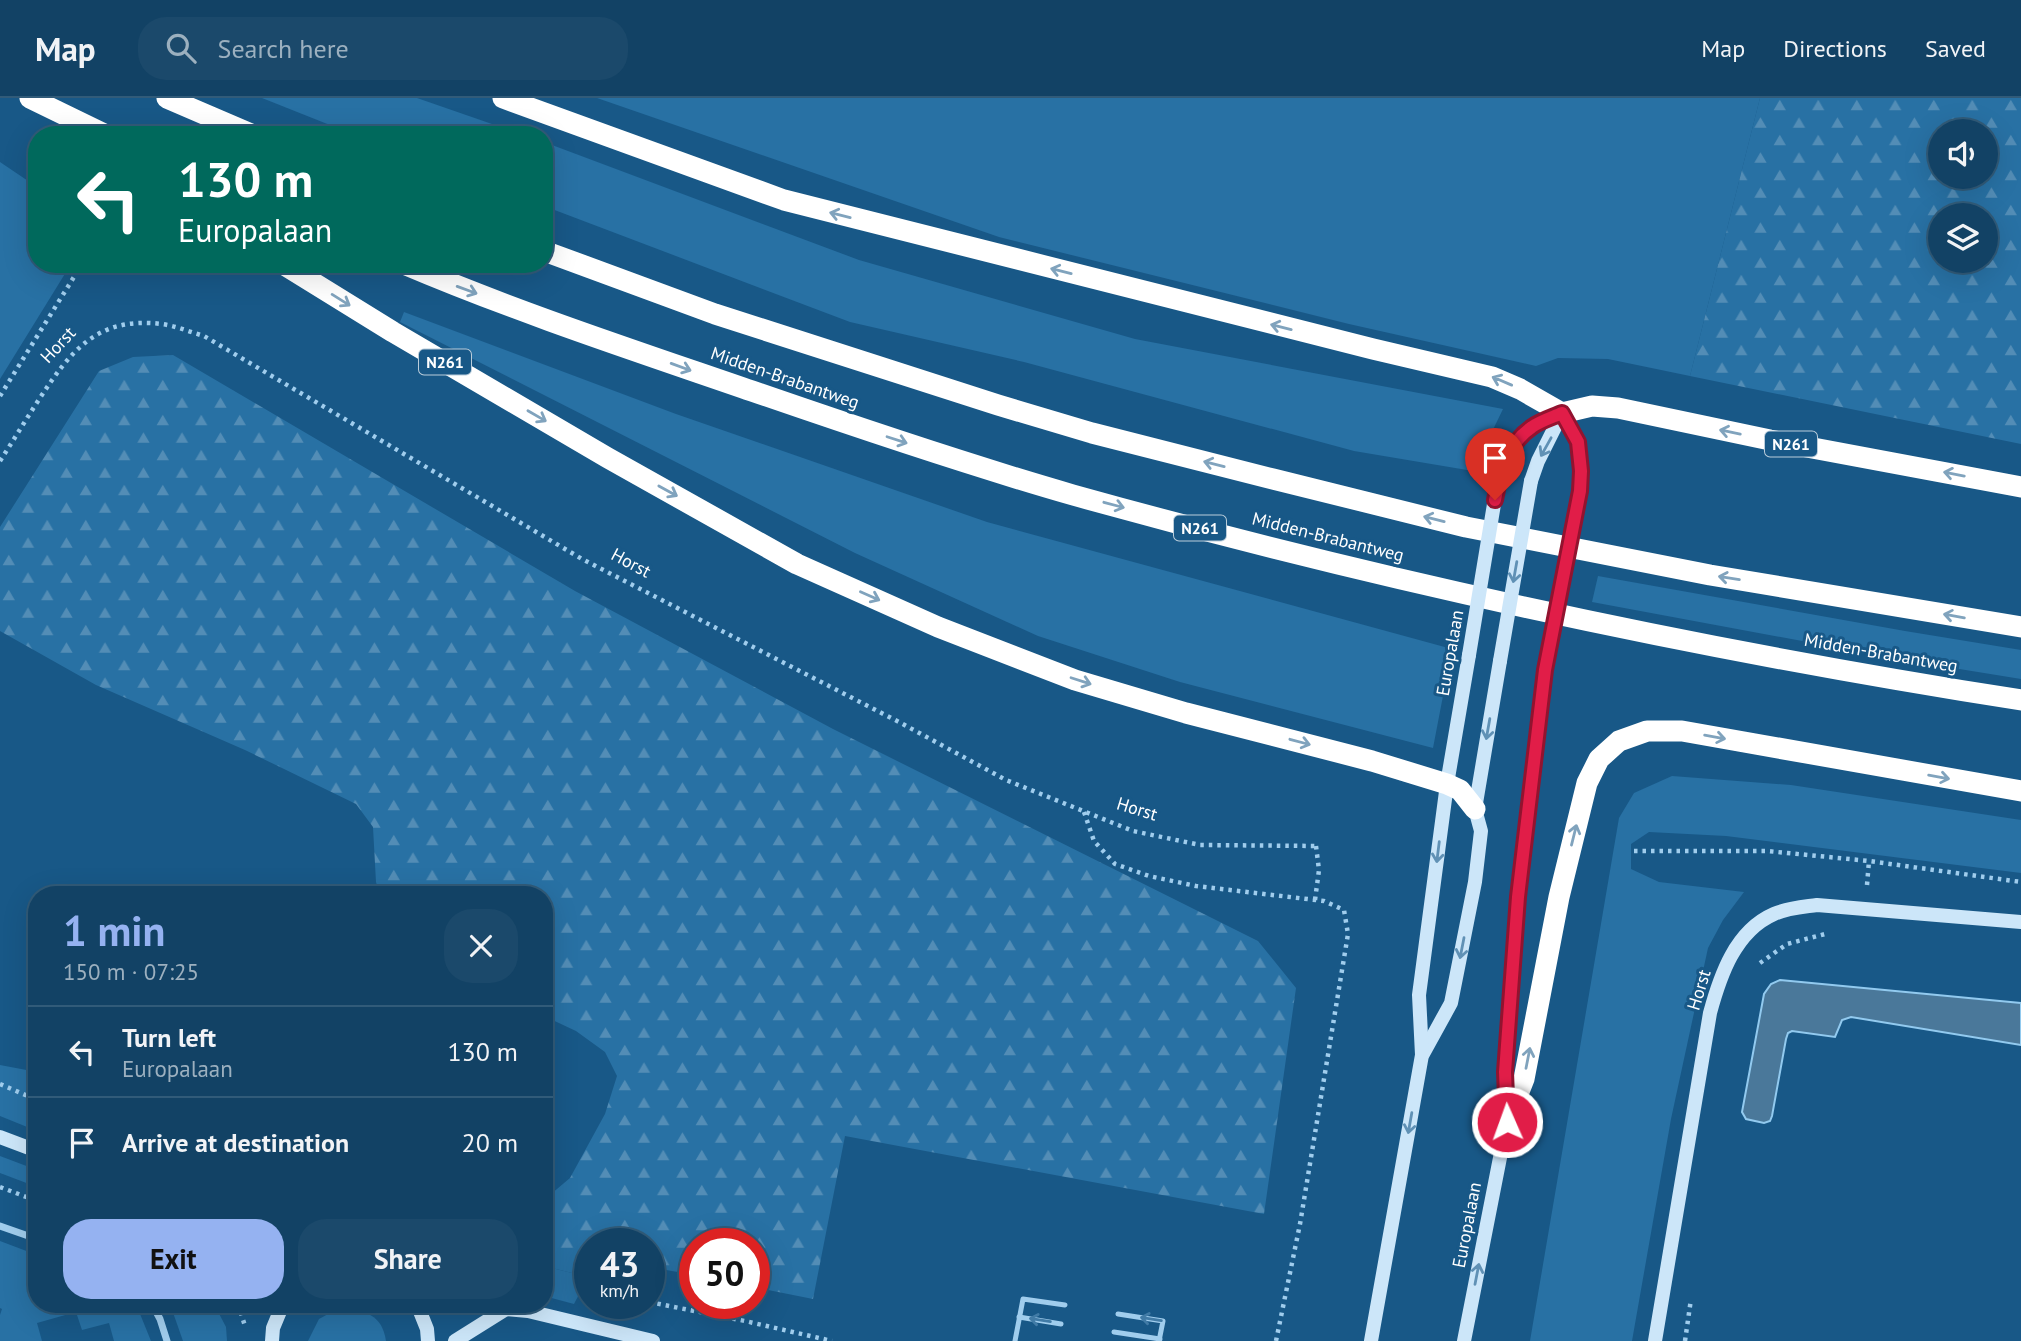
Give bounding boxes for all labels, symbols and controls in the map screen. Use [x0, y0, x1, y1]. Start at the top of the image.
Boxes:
search box [138, 17, 628, 80]
text: Map [35, 27, 96, 70]
icon: search [162, 29, 200, 67]
text: Search here [218, 32, 349, 65]
text: Map [1701, 33, 1745, 64]
text: Directions [1783, 33, 1887, 64]
text: Saved [1925, 33, 1986, 64]
map controls [1928, 119, 1998, 273]
button: sound [1928, 119, 1998, 189]
text: 130 m [178, 147, 313, 211]
icon: left [63, 154, 154, 245]
button: layers [1928, 203, 1998, 273]
one-way arrow [830, 208, 852, 221]
text: Europalaan [178, 209, 332, 251]
one-way arrow [1050, 264, 1073, 277]
one-way arrow [455, 285, 477, 297]
one-way arrow [331, 293, 351, 307]
one-way arrow [1271, 320, 1293, 333]
street label: Horst [35, 322, 80, 368]
street label: Midden-Brabantweg [708, 341, 863, 414]
road number: N261 [419, 350, 471, 374]
one-way arrow [670, 361, 692, 374]
one-way arrow [1492, 374, 1513, 387]
one-way arrow [526, 409, 546, 423]
one-way arrow [1719, 425, 1742, 438]
pin [1465, 428, 1525, 500]
road number: N261 [1765, 432, 1817, 456]
one-way arrow [885, 434, 907, 447]
one-way arrow [1539, 436, 1552, 457]
icon: arrive [1476, 439, 1514, 477]
one-way arrow [1203, 457, 1225, 470]
one-way arrow [1943, 466, 1966, 480]
one-way arrow [657, 485, 678, 498]
one-way arrow [1103, 500, 1125, 513]
street label: Midden-Brabantweg [1250, 507, 1406, 567]
one-way arrow [1423, 512, 1446, 525]
road number: N261 [1174, 516, 1226, 540]
street label: Horst [607, 543, 655, 582]
one-way arrow [1508, 561, 1521, 583]
one-way arrow [1718, 571, 1741, 584]
one-way arrow [858, 590, 880, 603]
street label: Europalaan [1431, 608, 1468, 698]
one-way arrow [1943, 609, 1966, 622]
street label: Midden-Brabantweg [1802, 628, 1960, 677]
one-way arrow [1069, 676, 1091, 688]
one-way arrow [1481, 717, 1495, 739]
one-way arrow [1703, 731, 1726, 744]
one-way arrow [1288, 736, 1311, 749]
one-way arrow [1927, 771, 1950, 784]
street label: Horst [1114, 791, 1160, 826]
one-way arrow [1568, 824, 1581, 847]
one-way arrow [1431, 840, 1444, 863]
text: 1 min [63, 903, 165, 958]
button: close [444, 909, 518, 983]
one-way arrow [1454, 936, 1468, 959]
text: 150 m · 07:25 [63, 957, 199, 986]
street label: Horst [1681, 967, 1716, 1013]
text: Turn left [122, 1021, 216, 1054]
icon: left [63, 1033, 101, 1071]
text: 130 m [447, 1035, 518, 1068]
one-way arrow [1522, 1047, 1536, 1070]
text: Europalaan [122, 1054, 233, 1083]
position arrow [1470, 1085, 1544, 1159]
one-way arrow [1403, 1111, 1416, 1134]
icon: arrive [63, 1124, 101, 1162]
text: Arrive at destination [122, 1126, 349, 1159]
text: 20 m [462, 1126, 518, 1159]
street label: Europalaan [1447, 1180, 1486, 1270]
button: Exit [63, 1219, 284, 1299]
button: Share [298, 1219, 518, 1299]
speed limit sign: 50 [679, 1228, 770, 1319]
text: 43 [600, 1241, 639, 1287]
one-way arrow [1471, 1263, 1484, 1286]
text: km/h [600, 1279, 639, 1302]
one-way arrow [1140, 1312, 1163, 1325]
one-way arrow [1029, 1313, 1052, 1326]

